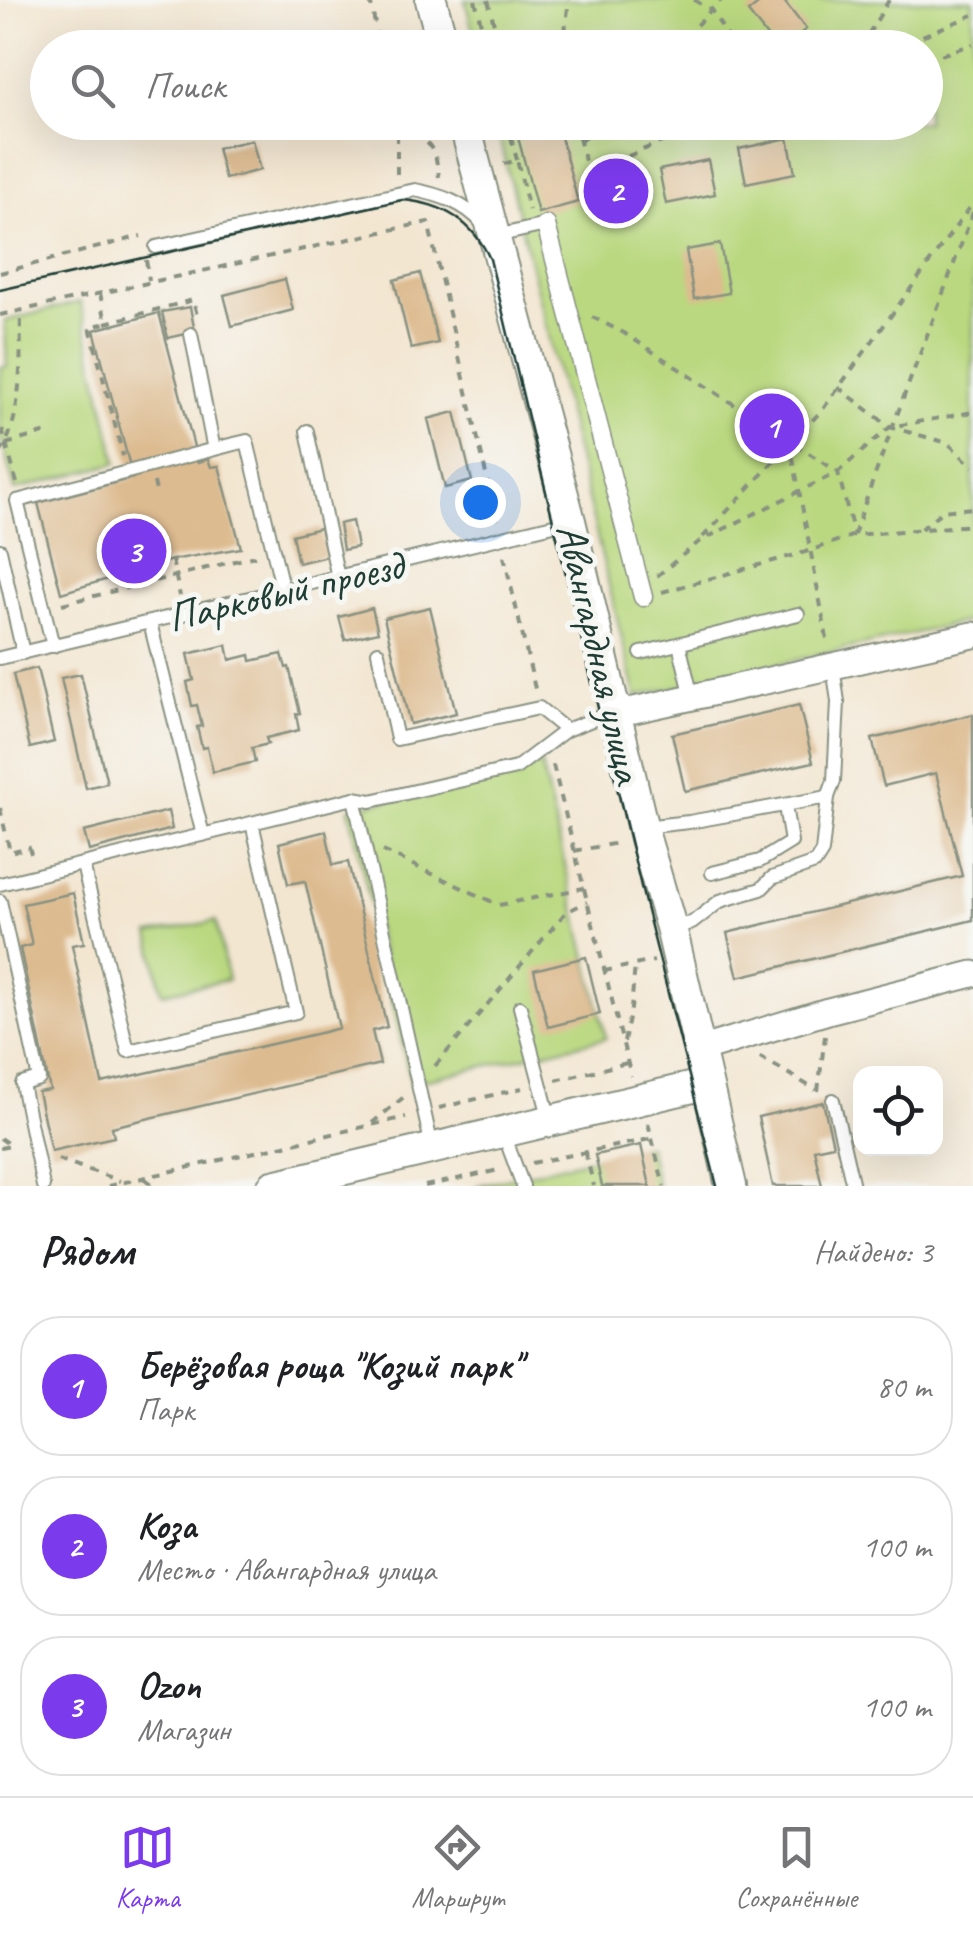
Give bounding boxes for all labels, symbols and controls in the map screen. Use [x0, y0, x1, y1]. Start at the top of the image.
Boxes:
search box [30, 30, 943, 140]
icon: search [65, 58, 120, 113]
text: Поиск [145, 62, 225, 109]
pin: 2 [584, 154, 648, 228]
pin: 1 [740, 388, 804, 464]
your location [455, 477, 506, 528]
pin: 3 [102, 514, 166, 588]
street label: Авангардная улица [544, 518, 656, 791]
street label: Парковый проезд [163, 538, 412, 644]
map controls [853, 1066, 943, 1156]
button: locate [853, 1066, 943, 1156]
text: Рядом [40, 1225, 134, 1278]
text: Найдено: 3 [814, 1231, 933, 1272]
text: Берёзовая роща "Козий парк" [137, 1342, 521, 1389]
text: 1 [67, 1366, 82, 1407]
text: 80 m [877, 1366, 931, 1407]
text: Парк [137, 1389, 194, 1430]
text: Коза [137, 1502, 196, 1549]
text: 2 [67, 1526, 82, 1567]
text: 100 m [862, 1526, 931, 1567]
text: Место · Авангардная улица [137, 1549, 436, 1590]
text: Ozon [137, 1662, 201, 1709]
text: 3 [67, 1686, 82, 1727]
text: 100 m [862, 1686, 931, 1727]
text: Магазин [137, 1709, 230, 1750]
tab: Карта [116, 1820, 180, 1915]
tab: Маршрут [412, 1820, 504, 1915]
tab: Сохранённые [736, 1820, 857, 1915]

